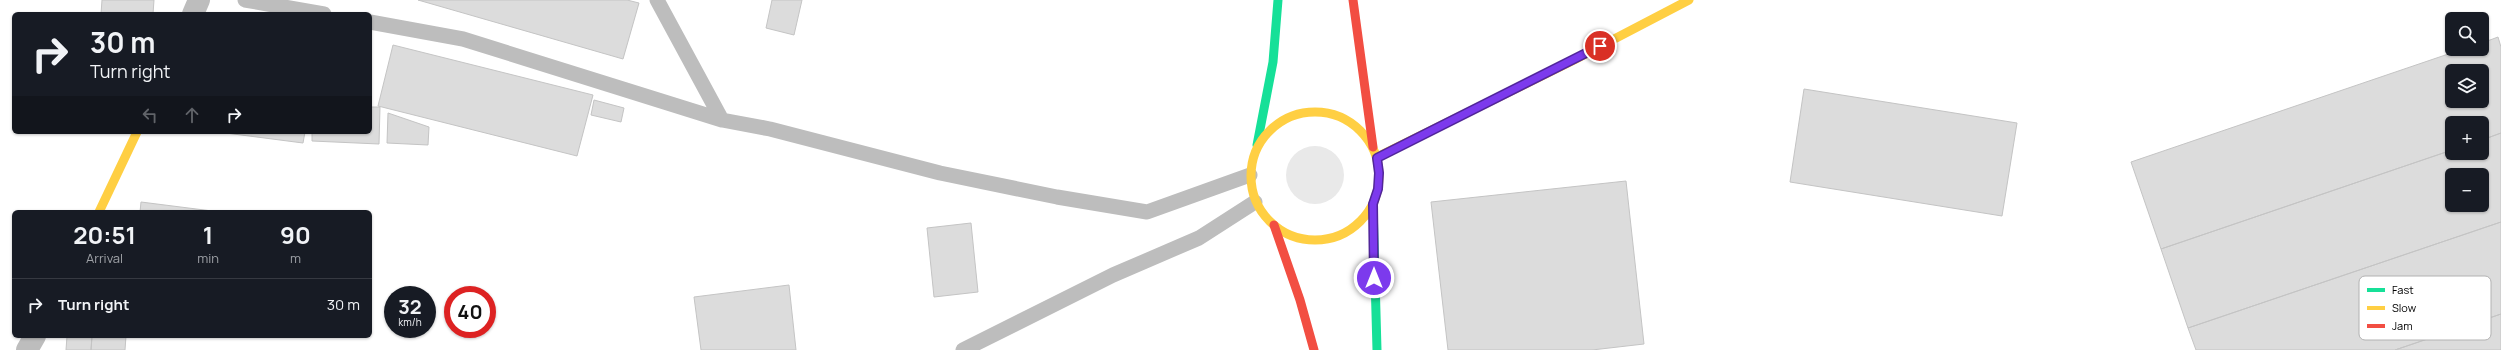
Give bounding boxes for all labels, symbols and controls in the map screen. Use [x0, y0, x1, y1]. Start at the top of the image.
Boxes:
map controls [2445, 12, 2489, 212]
button: search [2445, 12, 2489, 56]
text: 30 m [90, 23, 155, 61]
icon: right [24, 28, 76, 80]
pin [1583, 29, 1617, 63]
icon: arrive [1589, 35, 1611, 57]
text: Turn right [90, 59, 171, 83]
button: layers [2445, 64, 2489, 108]
icon: left [139, 104, 161, 126]
icon: ahead [181, 104, 203, 126]
icon: right [223, 104, 245, 126]
button: + [2445, 116, 2489, 160]
button: − [2445, 168, 2489, 212]
text: 20:51 [73, 218, 136, 251]
text: 1 [203, 218, 213, 251]
text: 90 [280, 218, 311, 251]
text: Arrival [86, 249, 123, 267]
text: min [197, 249, 219, 267]
text: m [290, 249, 301, 267]
position arrow [1353, 257, 1395, 299]
legend [2359, 276, 2491, 340]
text: Fast [2392, 282, 2414, 297]
speed limit sign: 40 [444, 286, 496, 338]
text: 32 [398, 293, 422, 320]
icon: right [24, 294, 46, 316]
text: Turn right [58, 294, 129, 315]
text: 30 m [327, 294, 360, 315]
text: Slow [2392, 300, 2417, 315]
text: km/h [398, 315, 422, 329]
text: Jam [2392, 318, 2413, 333]

